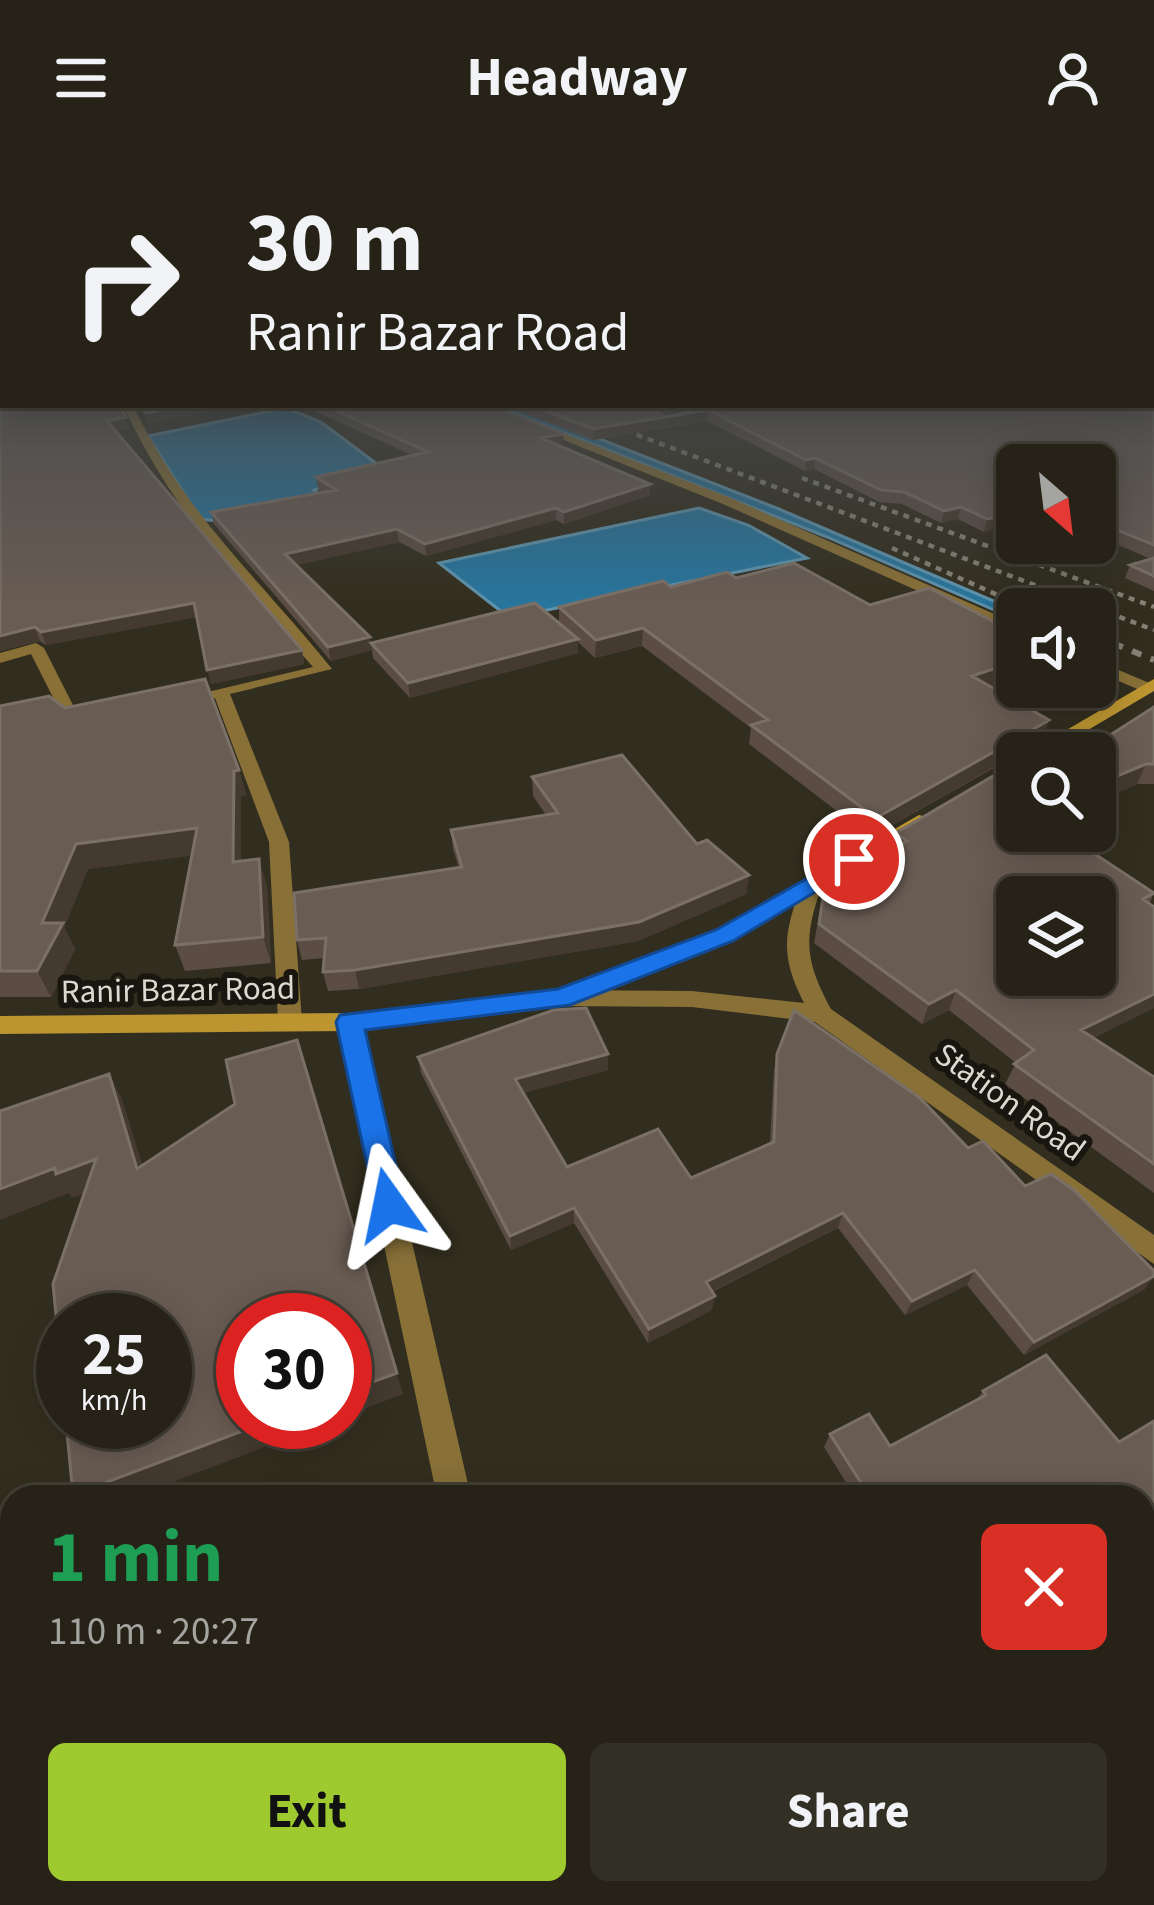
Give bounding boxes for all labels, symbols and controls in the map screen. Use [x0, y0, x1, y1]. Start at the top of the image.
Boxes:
text: Headway [466, 40, 688, 117]
icon: menu [48, 45, 114, 111]
icon: person [1040, 45, 1106, 111]
text: 30 m [246, 184, 424, 304]
icon: right [48, 204, 204, 360]
text: Ranir Bazar Road [246, 295, 629, 372]
north arrow [996, 444, 1116, 564]
map controls [996, 444, 1116, 996]
button: sound [996, 588, 1116, 708]
button: search [996, 732, 1116, 852]
pin [803, 808, 905, 910]
icon: arrive [821, 826, 887, 892]
button: layers [996, 876, 1116, 996]
street label: Ranir Bazar Road [60, 964, 296, 1016]
street label: Station Road [925, 1031, 1095, 1173]
position arrow [326, 1142, 452, 1268]
speed limit sign: 30 [216, 1293, 372, 1449]
text: 25 [82, 1313, 146, 1398]
text: km/h [81, 1379, 147, 1422]
text: 1 min [48, 1507, 223, 1610]
button: close [981, 1524, 1107, 1650]
text: 110 m · 20:27 [48, 1604, 259, 1660]
button: Exit [48, 1743, 566, 1881]
button: Share [590, 1743, 1107, 1881]

